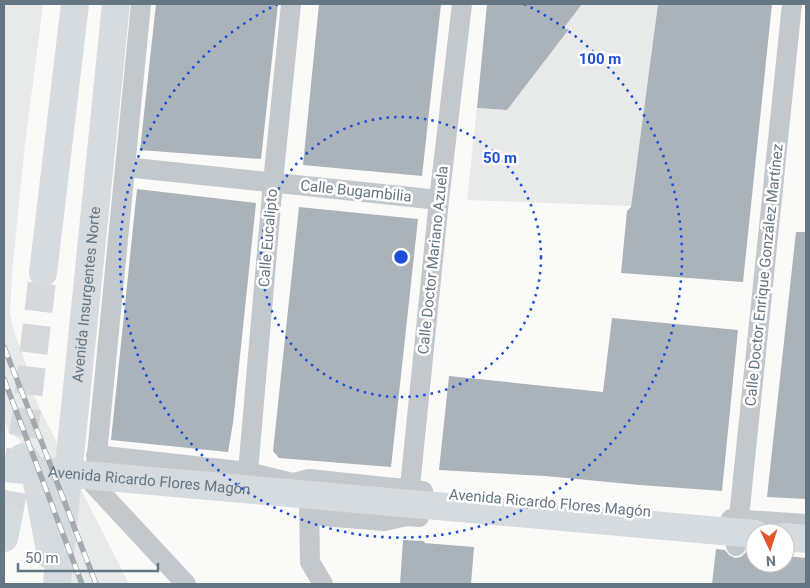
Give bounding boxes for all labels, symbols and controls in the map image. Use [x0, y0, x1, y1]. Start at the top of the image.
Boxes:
text: 100 m [579, 50, 621, 68]
street label: Calle Doctor Enrique González Martínez [741, 143, 787, 407]
text: 50 m [483, 149, 517, 167]
street label: Calle Doctor Mariano Azuela [414, 165, 452, 355]
street label: Calle Bugambilia [299, 176, 413, 206]
street label: Calle Eucalipto [255, 188, 281, 288]
street label: Avenida Insurgentes Norte [69, 206, 104, 383]
centre of rings [392, 248, 410, 266]
street label: Avenida Ricardo Flores Magón [48, 463, 251, 499]
street label: Avenida Ricardo Flores Magón [448, 485, 652, 521]
north arrow [745, 523, 795, 573]
scale bar [18, 540, 158, 572]
text: 50 m [25, 549, 59, 567]
text: N [765, 553, 776, 569]

